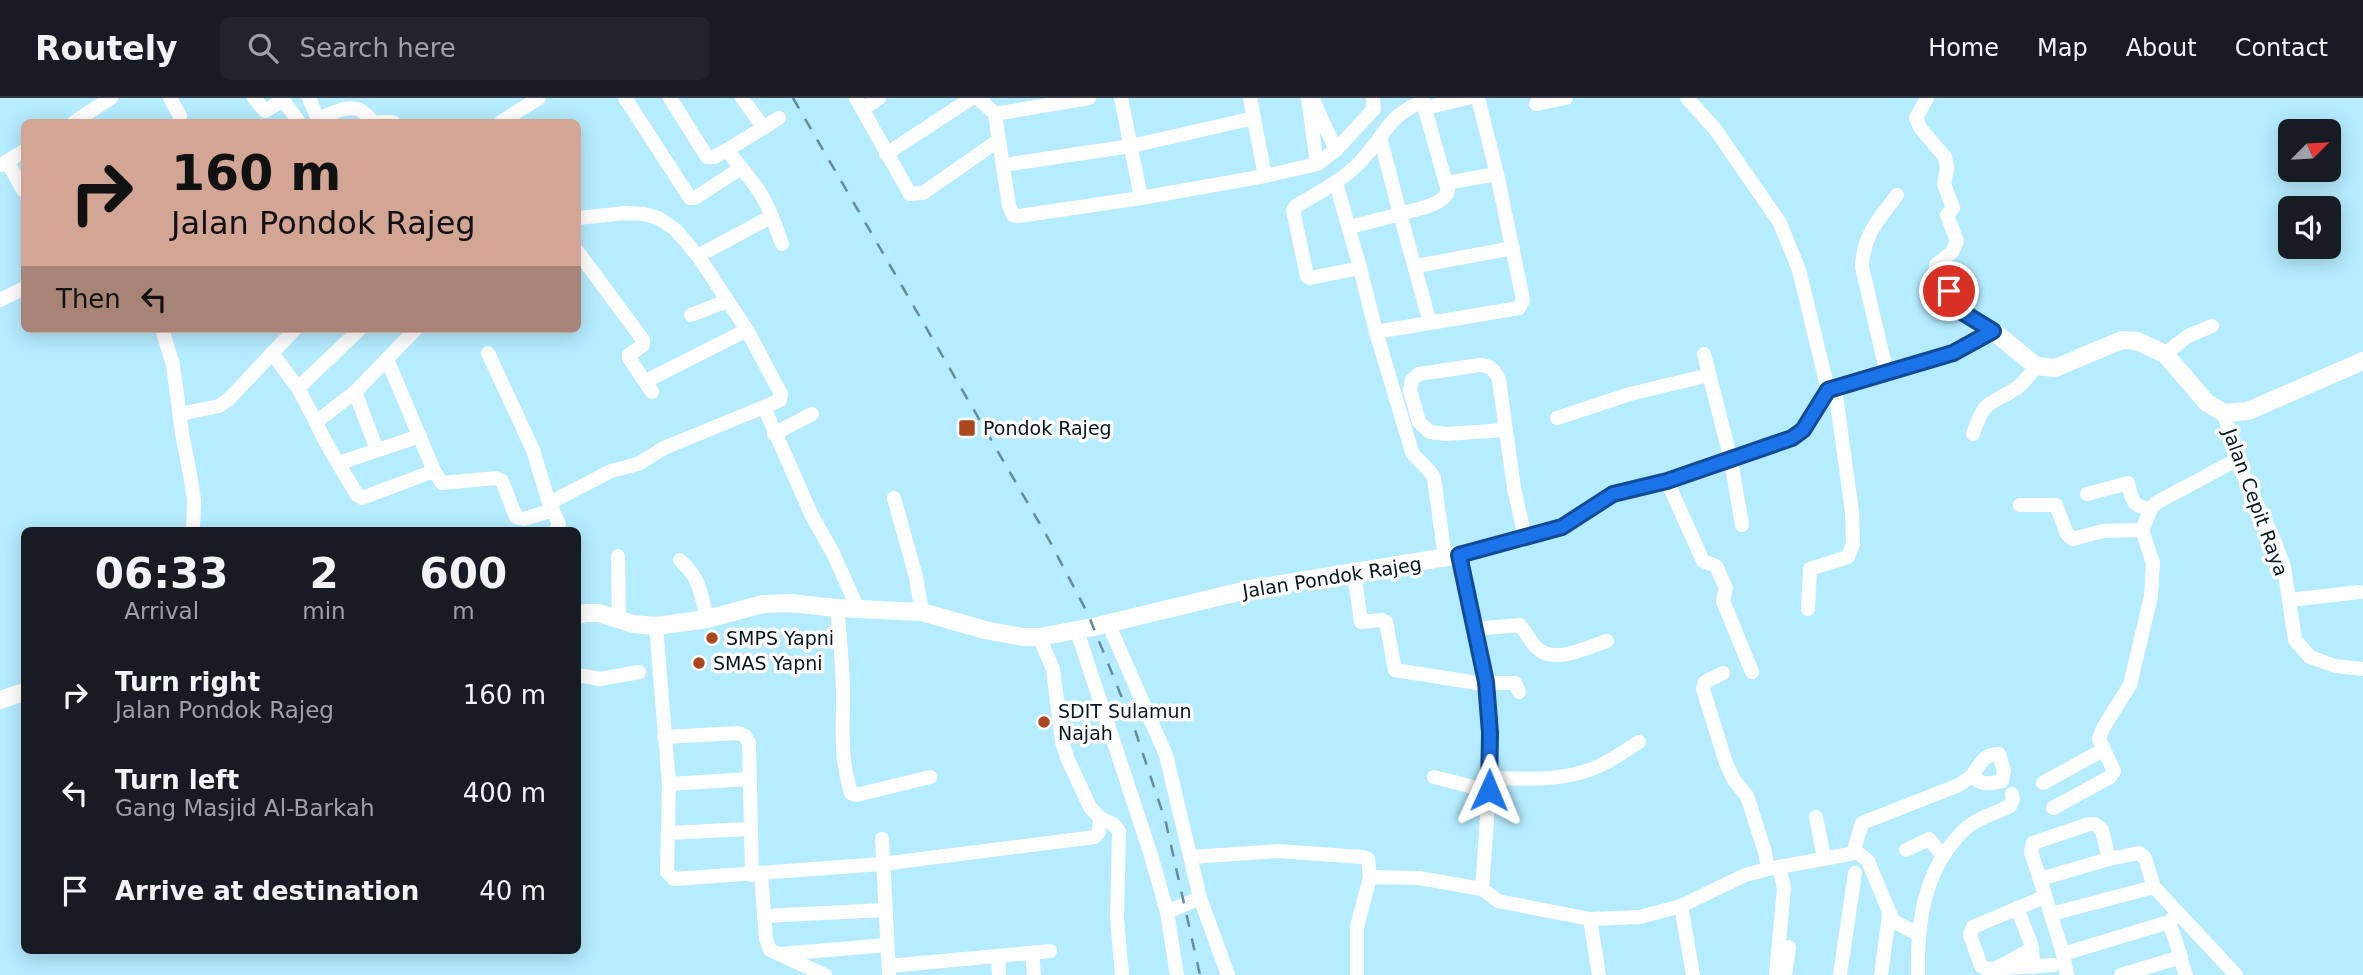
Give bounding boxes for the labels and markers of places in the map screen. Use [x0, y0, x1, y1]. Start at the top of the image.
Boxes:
pin [1919, 261, 1979, 321]
place label: Pondok Rajeg [983, 417, 1112, 439]
marker: Pondok Rajeg [957, 418, 977, 438]
place label: SMPS Yapni [726, 627, 834, 649]
marker: SMPS Yapni [704, 630, 720, 646]
place label: SMAS Yapni [713, 652, 823, 674]
marker: SMAS Yapni [691, 655, 707, 671]
place label: SDIT Sulamun Najah [1058, 700, 1192, 744]
marker: SDIT Sulamun Najah [1036, 714, 1052, 730]

